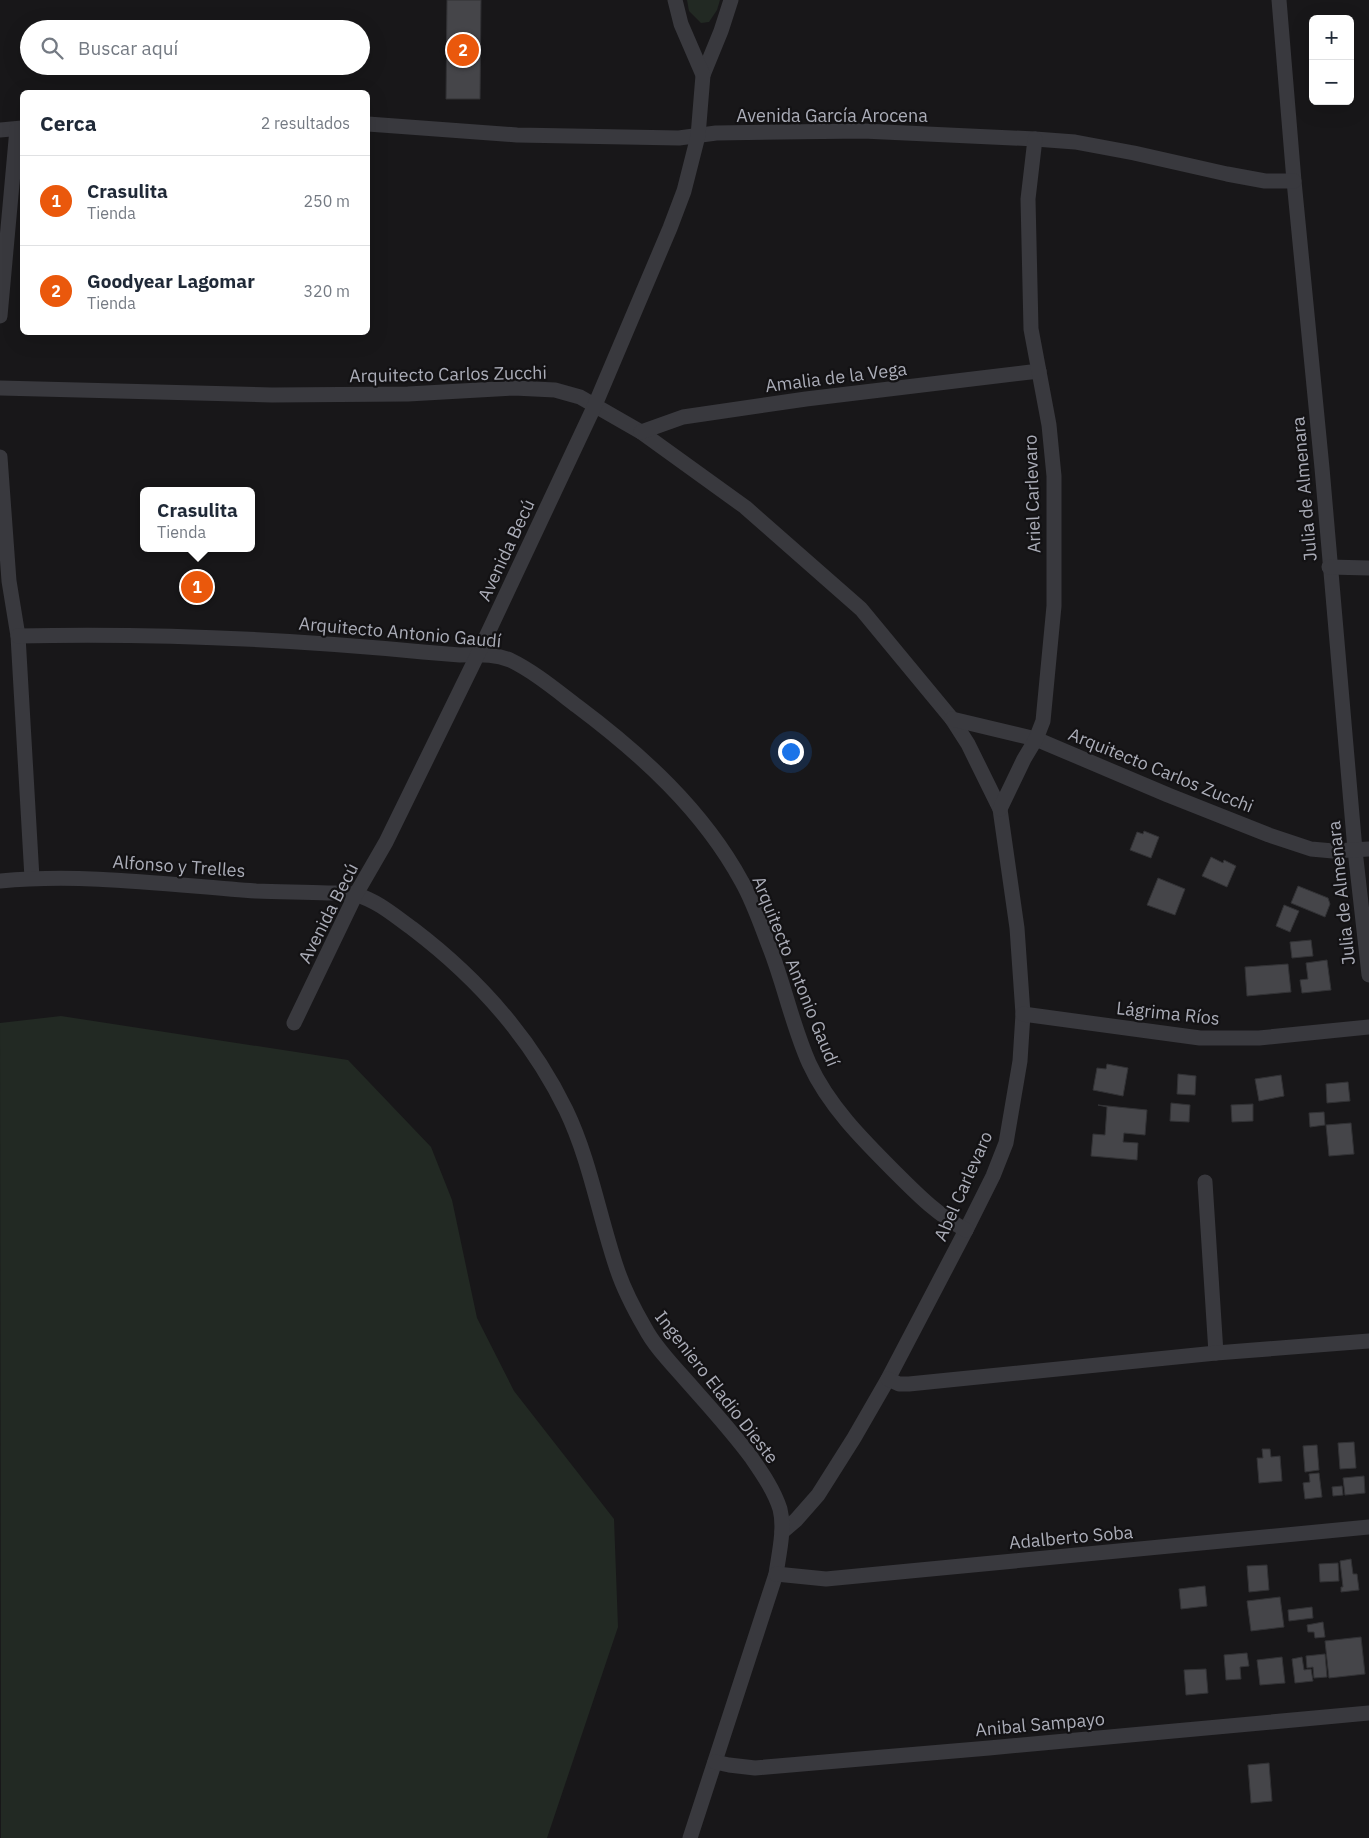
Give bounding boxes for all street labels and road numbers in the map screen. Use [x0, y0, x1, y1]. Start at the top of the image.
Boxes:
street label: Avenida García Arocena [736, 104, 928, 127]
street label: Amalia de la Vega [764, 357, 909, 397]
street label: Arquitecto Carlos Zucchi [349, 361, 547, 387]
street label: Julia de Almenara [1286, 415, 1322, 562]
street label: Ariel Carlevaro [1018, 434, 1046, 554]
street label: Avenida Becú [472, 495, 540, 605]
street label: Arquitecto Antonio Gaudí [298, 612, 503, 652]
street label: Arquitecto Carlos Zucchi [1065, 722, 1257, 818]
street label: Julia de Almenara [1322, 819, 1360, 966]
street label: Alfonso y Trelles [112, 850, 246, 882]
street label: Avenida Becú [293, 859, 363, 967]
street label: Arquitecto Antonio Gaudí [747, 872, 845, 1070]
street label: Lágrima Ríos [1115, 996, 1221, 1030]
street label: Abel Carlevaro [929, 1127, 997, 1245]
street label: Ingeniero Eladio Dieste [650, 1306, 784, 1468]
street label: Adalberto Soba [1008, 1520, 1134, 1554]
street label: Anibal Sampayo [974, 1707, 1106, 1741]

